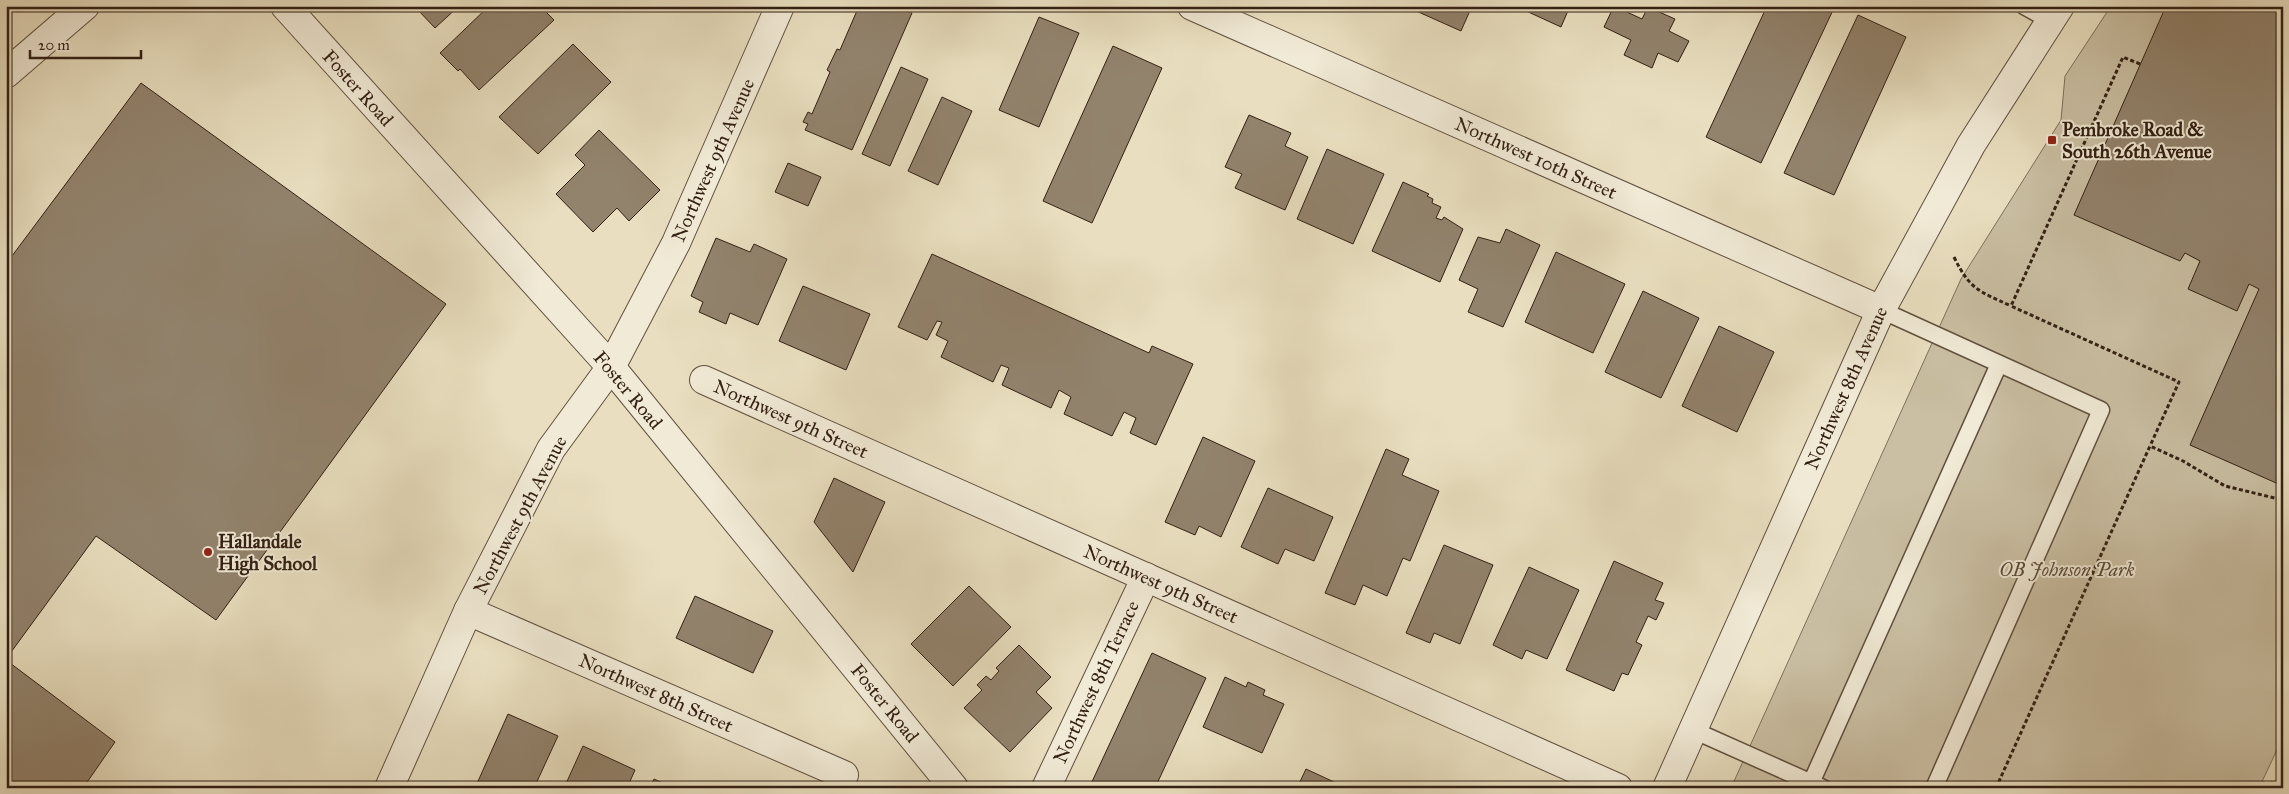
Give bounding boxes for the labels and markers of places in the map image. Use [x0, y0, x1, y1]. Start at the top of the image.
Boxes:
place label: Pembroke Road & South 26th Avenue [2062, 118, 2212, 163]
marker: Pembroke Road & South 26th Avenue [2046, 134, 2058, 146]
place label: Hallandale High School [218, 530, 318, 576]
marker: Hallandale High School [202, 546, 214, 558]

